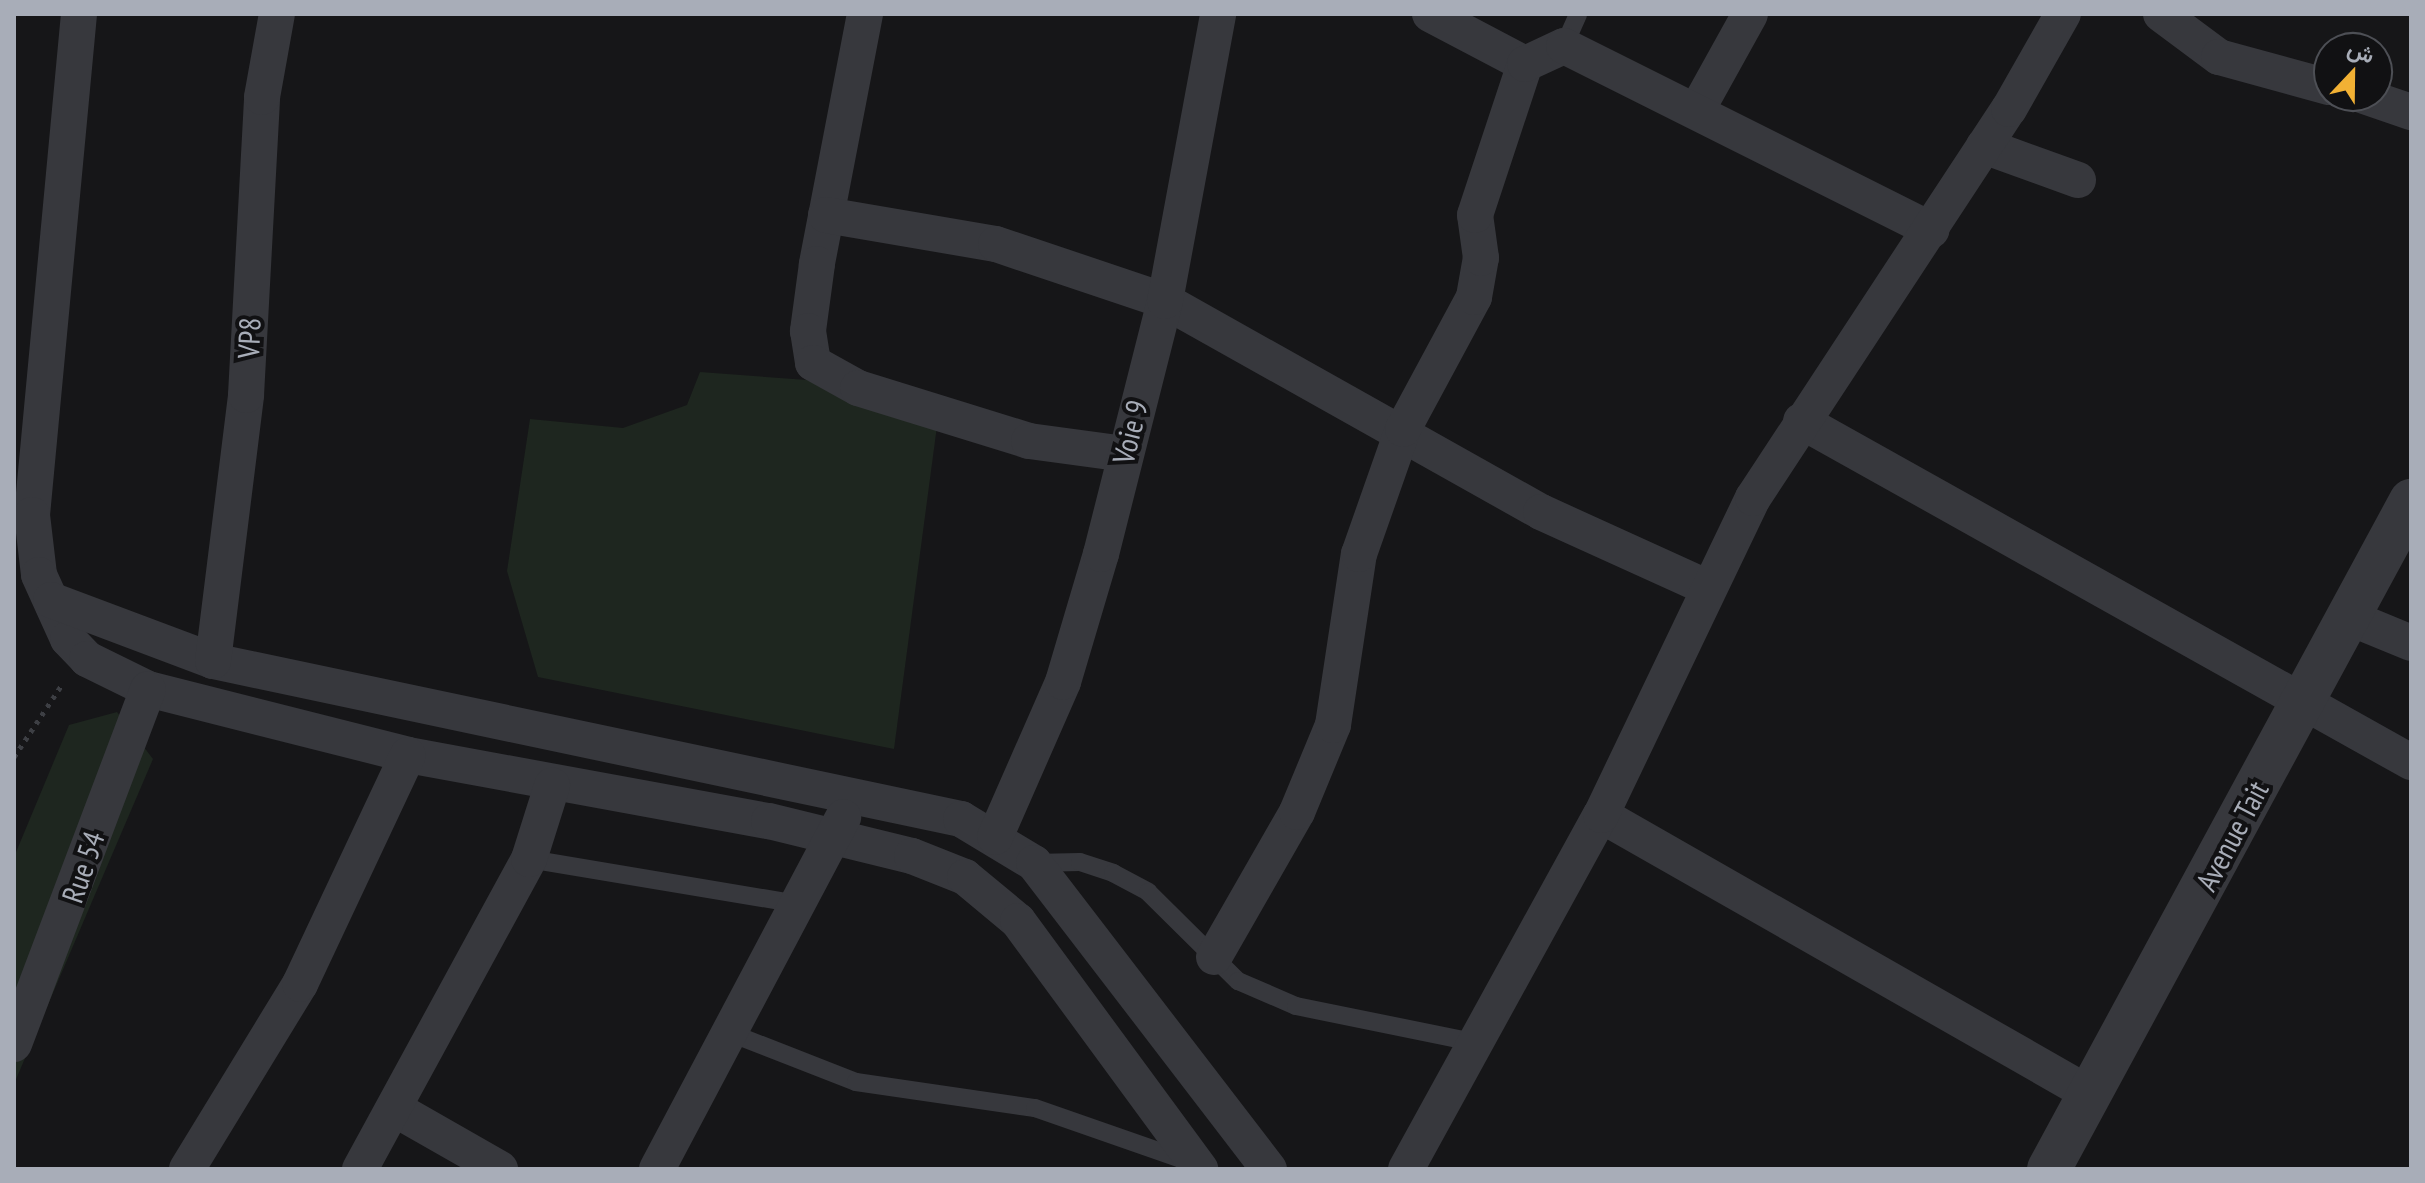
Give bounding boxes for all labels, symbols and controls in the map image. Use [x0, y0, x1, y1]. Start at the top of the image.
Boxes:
north arrow [2313, 32, 2393, 112]
text: ش [2344, 34, 2379, 70]
street label: VP8 [230, 317, 268, 359]
street label: Voie 9 [1105, 397, 1155, 467]
street label: Avenue Tait [2188, 775, 2276, 897]
street label: Rue 54 [54, 827, 112, 907]

